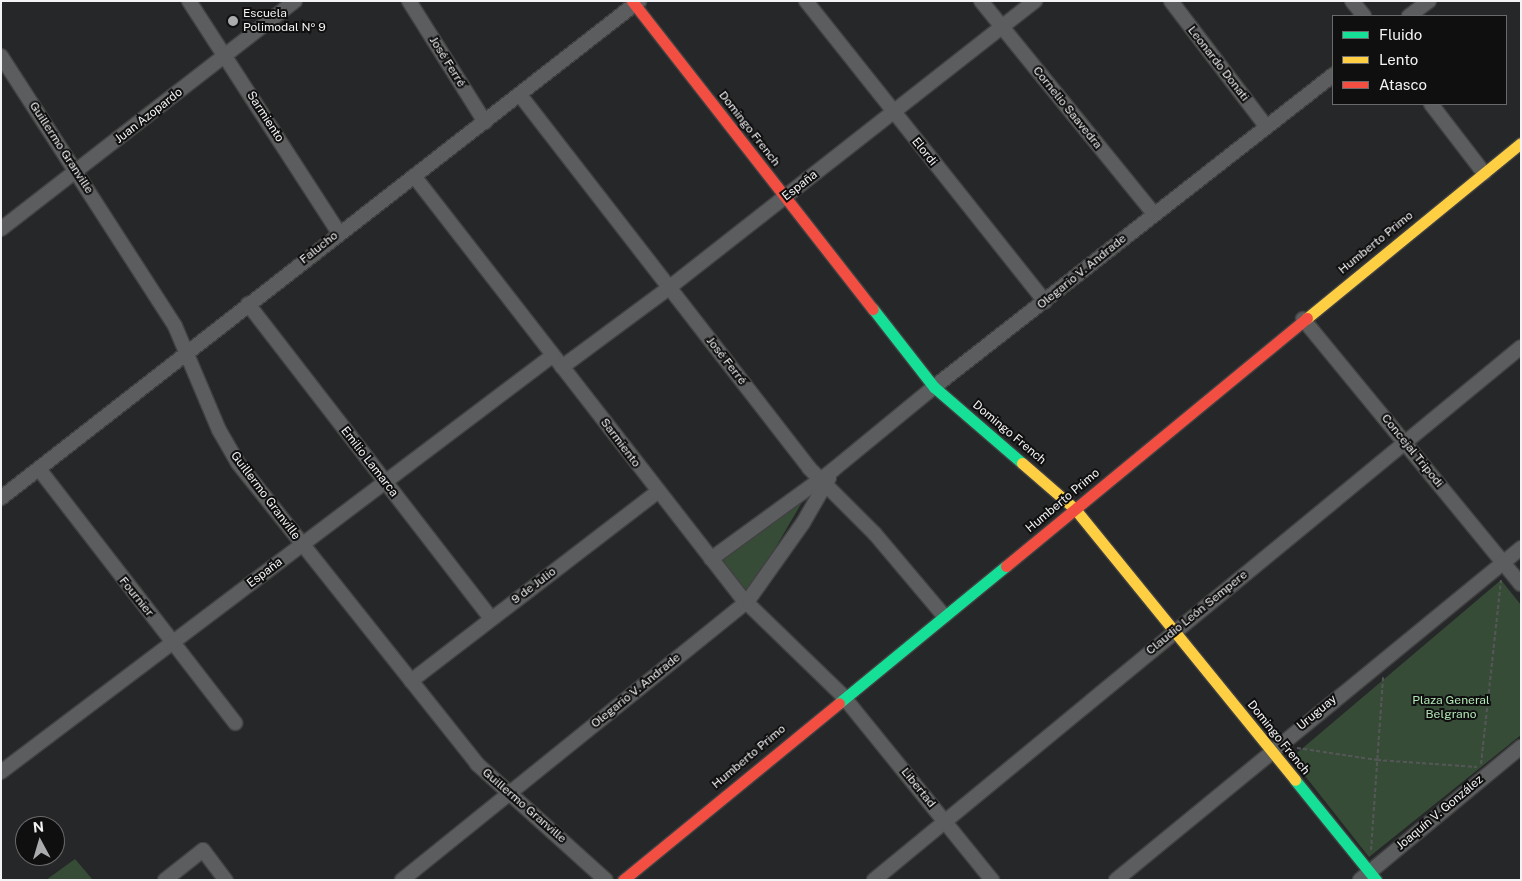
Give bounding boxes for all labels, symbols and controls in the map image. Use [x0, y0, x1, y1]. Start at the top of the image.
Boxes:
place label: Escuela Polimodal Nº 9 [243, 7, 326, 35]
marker: Escuela Polimodal Nº 9 [227, 15, 239, 27]
legend [1332, 15, 1507, 105]
street label: Leonardo Donati [1184, 24, 1252, 104]
text: Fluido [1379, 26, 1422, 43]
street label: José Ferré [426, 34, 468, 90]
text: Lento [1379, 51, 1418, 68]
street label: Cornelio Saavedra [1029, 64, 1105, 152]
text: Atasco [1379, 76, 1427, 93]
street label: Juan Azopardo [112, 85, 186, 147]
street label: Sarmiento [243, 89, 287, 145]
street label: Domingo French [715, 89, 783, 169]
street label: Guillermo Granville [26, 99, 96, 197]
street label: Elordi [908, 135, 940, 169]
street label: España [780, 168, 820, 204]
street label: Humberto Primo [1336, 209, 1416, 277]
street label: Falucho [297, 229, 341, 267]
street label: Olegario V. Andrade [1034, 231, 1130, 313]
street label: José Ferré [703, 334, 749, 388]
street label: Domingo French [969, 398, 1049, 468]
street label: Concejal Tripodi [1378, 411, 1446, 491]
street label: Sarmiento [597, 416, 643, 470]
street label: Emilio Lamarca [337, 424, 401, 500]
street label: Guillermo Granville [227, 449, 303, 543]
street label: Humberto Primo [1023, 466, 1103, 536]
street label: España [244, 555, 286, 591]
street label: 9 de Julio [509, 565, 559, 607]
street label: Claudio León Sempere [1144, 568, 1250, 658]
street label: Fournier [116, 574, 156, 620]
street label: Olegario V. Andrade [588, 650, 684, 732]
street label: Uruguay [1294, 692, 1340, 734]
park label: Plaza General Belgrano [1412, 694, 1490, 722]
street label: Domingo French [1244, 698, 1312, 778]
street label: Humberto Primo [709, 722, 789, 792]
street label: Libertad [898, 765, 938, 811]
street label: Guillermo Granville [479, 766, 569, 846]
street label: Joaquín V. González [1394, 772, 1486, 854]
north arrow [15, 816, 65, 866]
text: N [32, 819, 45, 836]

